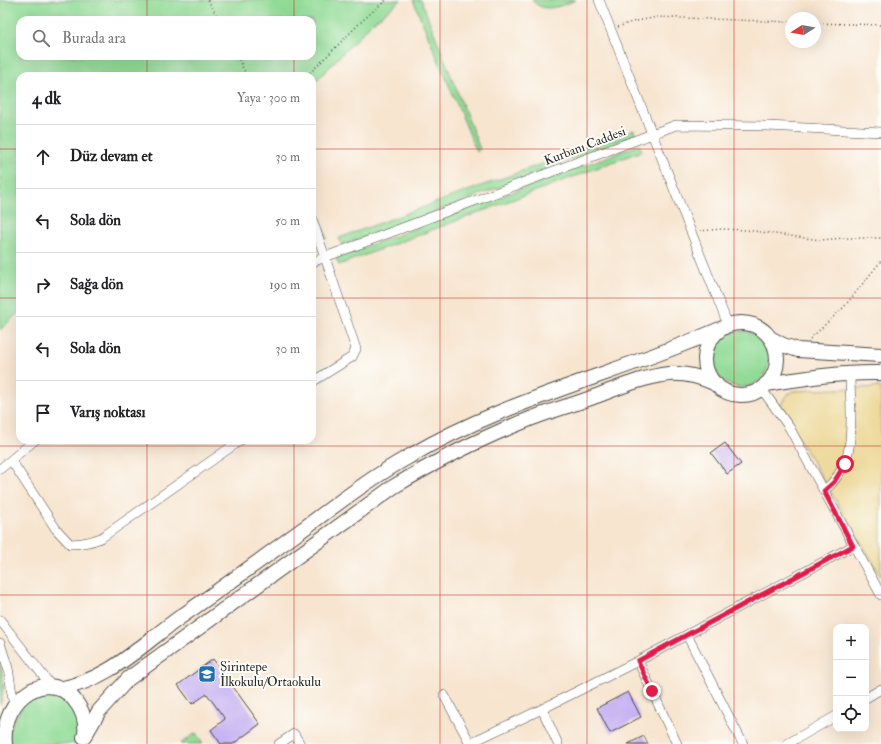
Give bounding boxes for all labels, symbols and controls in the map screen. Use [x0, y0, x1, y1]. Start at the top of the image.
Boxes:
north arrow [785, 12, 821, 48]
search box [16, 16, 316, 60]
icon: search [30, 27, 52, 49]
text: Burada ara [62, 29, 126, 48]
text: 4 dk [32, 88, 61, 109]
text: Yaya · 300 m [237, 90, 300, 106]
street label: Kurbanı Caddesi [542, 123, 629, 169]
icon: ahead [32, 146, 54, 168]
text: Düz devam et [70, 147, 153, 166]
text: 30 m [276, 149, 300, 165]
icon: left [32, 210, 54, 232]
text: Sola dön [70, 211, 121, 230]
text: 50 m [275, 213, 300, 229]
icon: right [32, 274, 54, 296]
text: Sağa dön [70, 275, 124, 294]
text: 190 m [269, 277, 300, 293]
icon: left [32, 338, 54, 360]
text: Sola dön [70, 339, 121, 358]
text: 30 m [276, 341, 300, 357]
icon: arrive [32, 402, 54, 424]
text: Varış noktası [70, 403, 145, 422]
route start [836, 455, 854, 473]
map controls [833, 624, 869, 732]
button: + [833, 624, 869, 660]
place label: Şirintepe İlkokulu/Ortaokulu [220, 659, 321, 690]
button: − [833, 660, 869, 696]
school or university icon: Şirintepe İlkokulu/Ortaokulu [197, 664, 217, 684]
route end [643, 682, 661, 700]
button: locate [833, 696, 869, 732]

